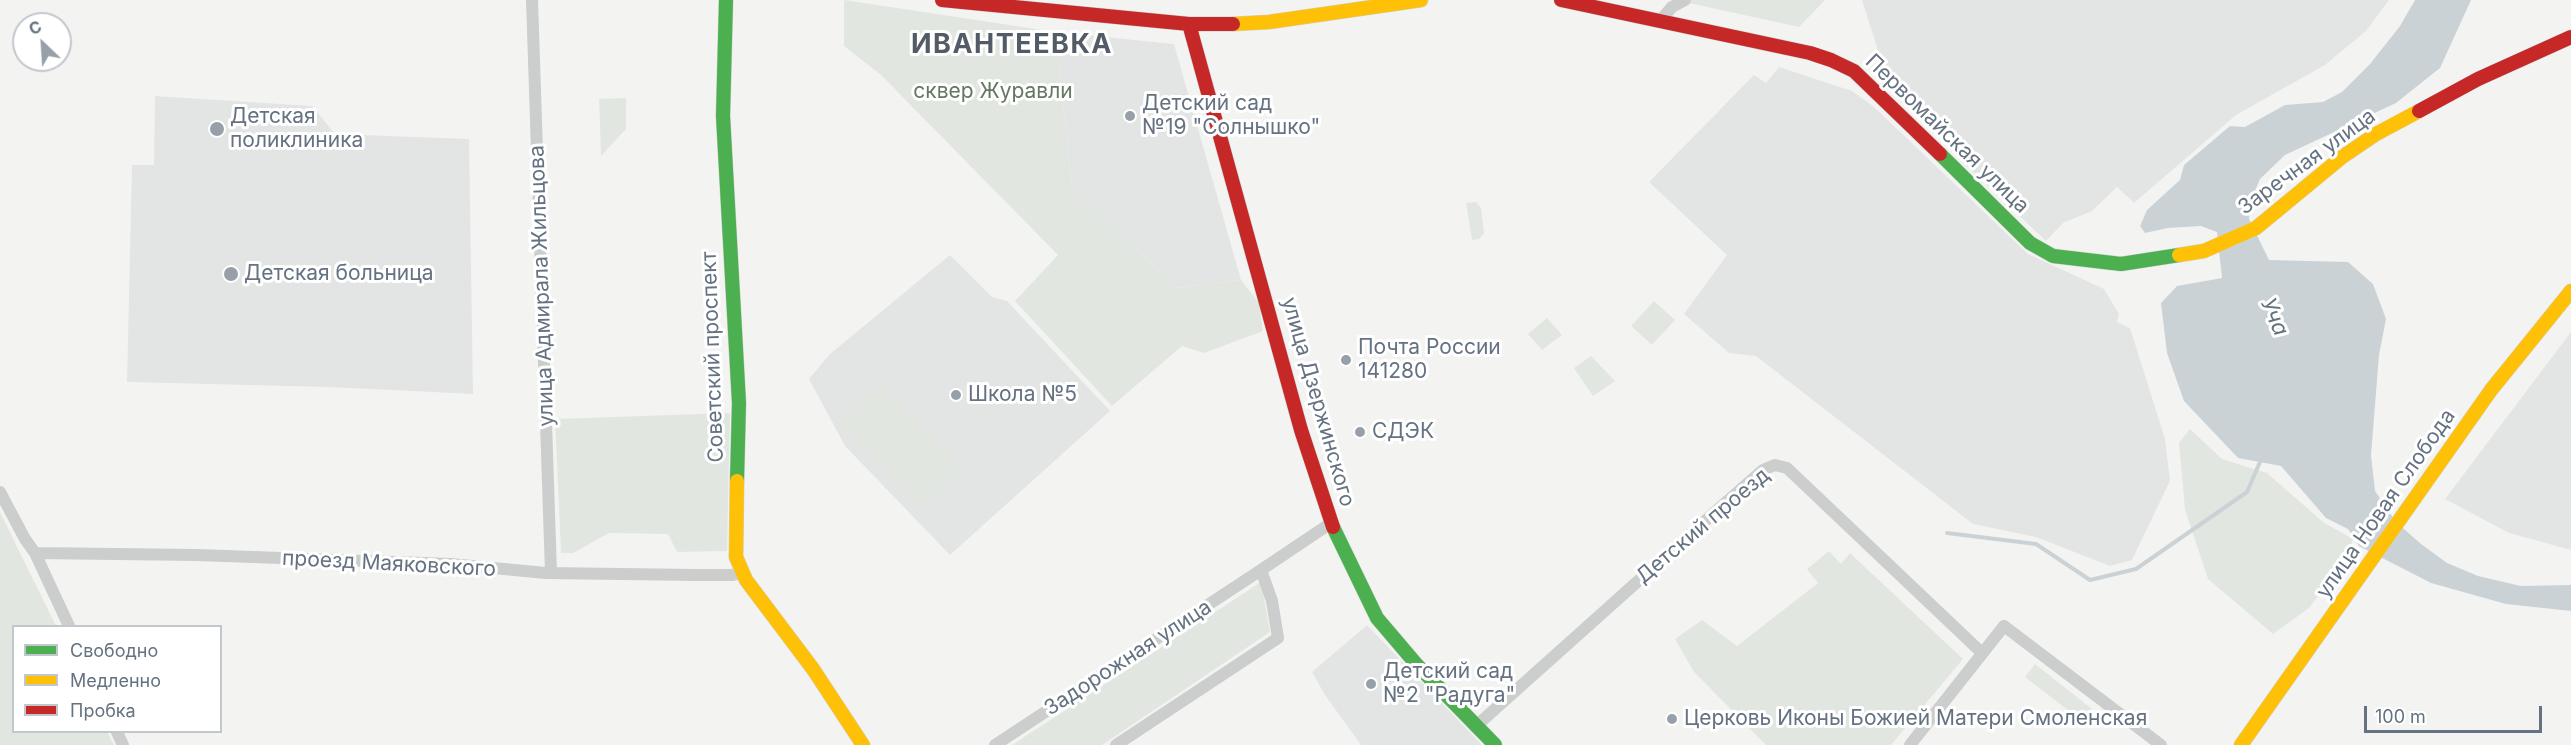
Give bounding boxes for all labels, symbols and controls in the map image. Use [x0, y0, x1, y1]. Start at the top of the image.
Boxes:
north arrow [12, 12, 72, 72]
text: С [26, 16, 45, 39]
district label: ИВАНТЕЕВКА [911, 29, 1113, 61]
street label: Первомайская улица [1860, 49, 2034, 219]
park label: сквер Журавли [913, 79, 1073, 105]
place label: Детский сад №19 "Солнышко" [1142, 91, 1320, 141]
place label: Детская поликлиника [230, 104, 363, 154]
street label: Заречная улица [2233, 104, 2381, 220]
marker: Детский сад №19 "Солнышко" [1123, 109, 1137, 123]
marker: Детская поликлиника [208, 120, 226, 138]
street label: улица Адмирала Жильцова [524, 145, 560, 427]
street label: Советский проспект [697, 251, 729, 463]
place label: Детская больница [244, 261, 434, 287]
marker: Детская больница [222, 265, 240, 283]
street label: улица Дзержинского [1276, 294, 1360, 510]
water label: Уча [2254, 294, 2294, 340]
place label: Почта России 141280 [1358, 335, 1501, 385]
marker: Почта России 141280 [1339, 353, 1353, 367]
place label: Школа №5 [968, 382, 1077, 408]
marker: Школа №5 [949, 388, 963, 402]
street label: улица Новая Слобода [2311, 405, 2461, 603]
place label: СДЭК [1372, 419, 1434, 445]
marker: СДЭК [1353, 425, 1367, 439]
street label: Детский проезд [1631, 463, 1775, 589]
street label: проезд Маяковского [281, 546, 497, 582]
street label: Задорожная улица [1040, 595, 1216, 721]
legend [12, 625, 222, 733]
text: Свободно [70, 640, 158, 661]
place label: Детский сад №2 "Радуга" [1383, 659, 1515, 709]
text: Медленно [70, 670, 161, 691]
marker: Детский сад №2 "Радуга" [1364, 677, 1378, 691]
scale bar [2367, 694, 2546, 732]
text: Пробка [70, 700, 136, 721]
place label: Церковь Иконы Божией Матери Смоленская [1684, 706, 2147, 732]
text: 100 m [2375, 706, 2426, 727]
marker: Церковь Иконы Божией Матери Смоленская [1665, 712, 1679, 726]

